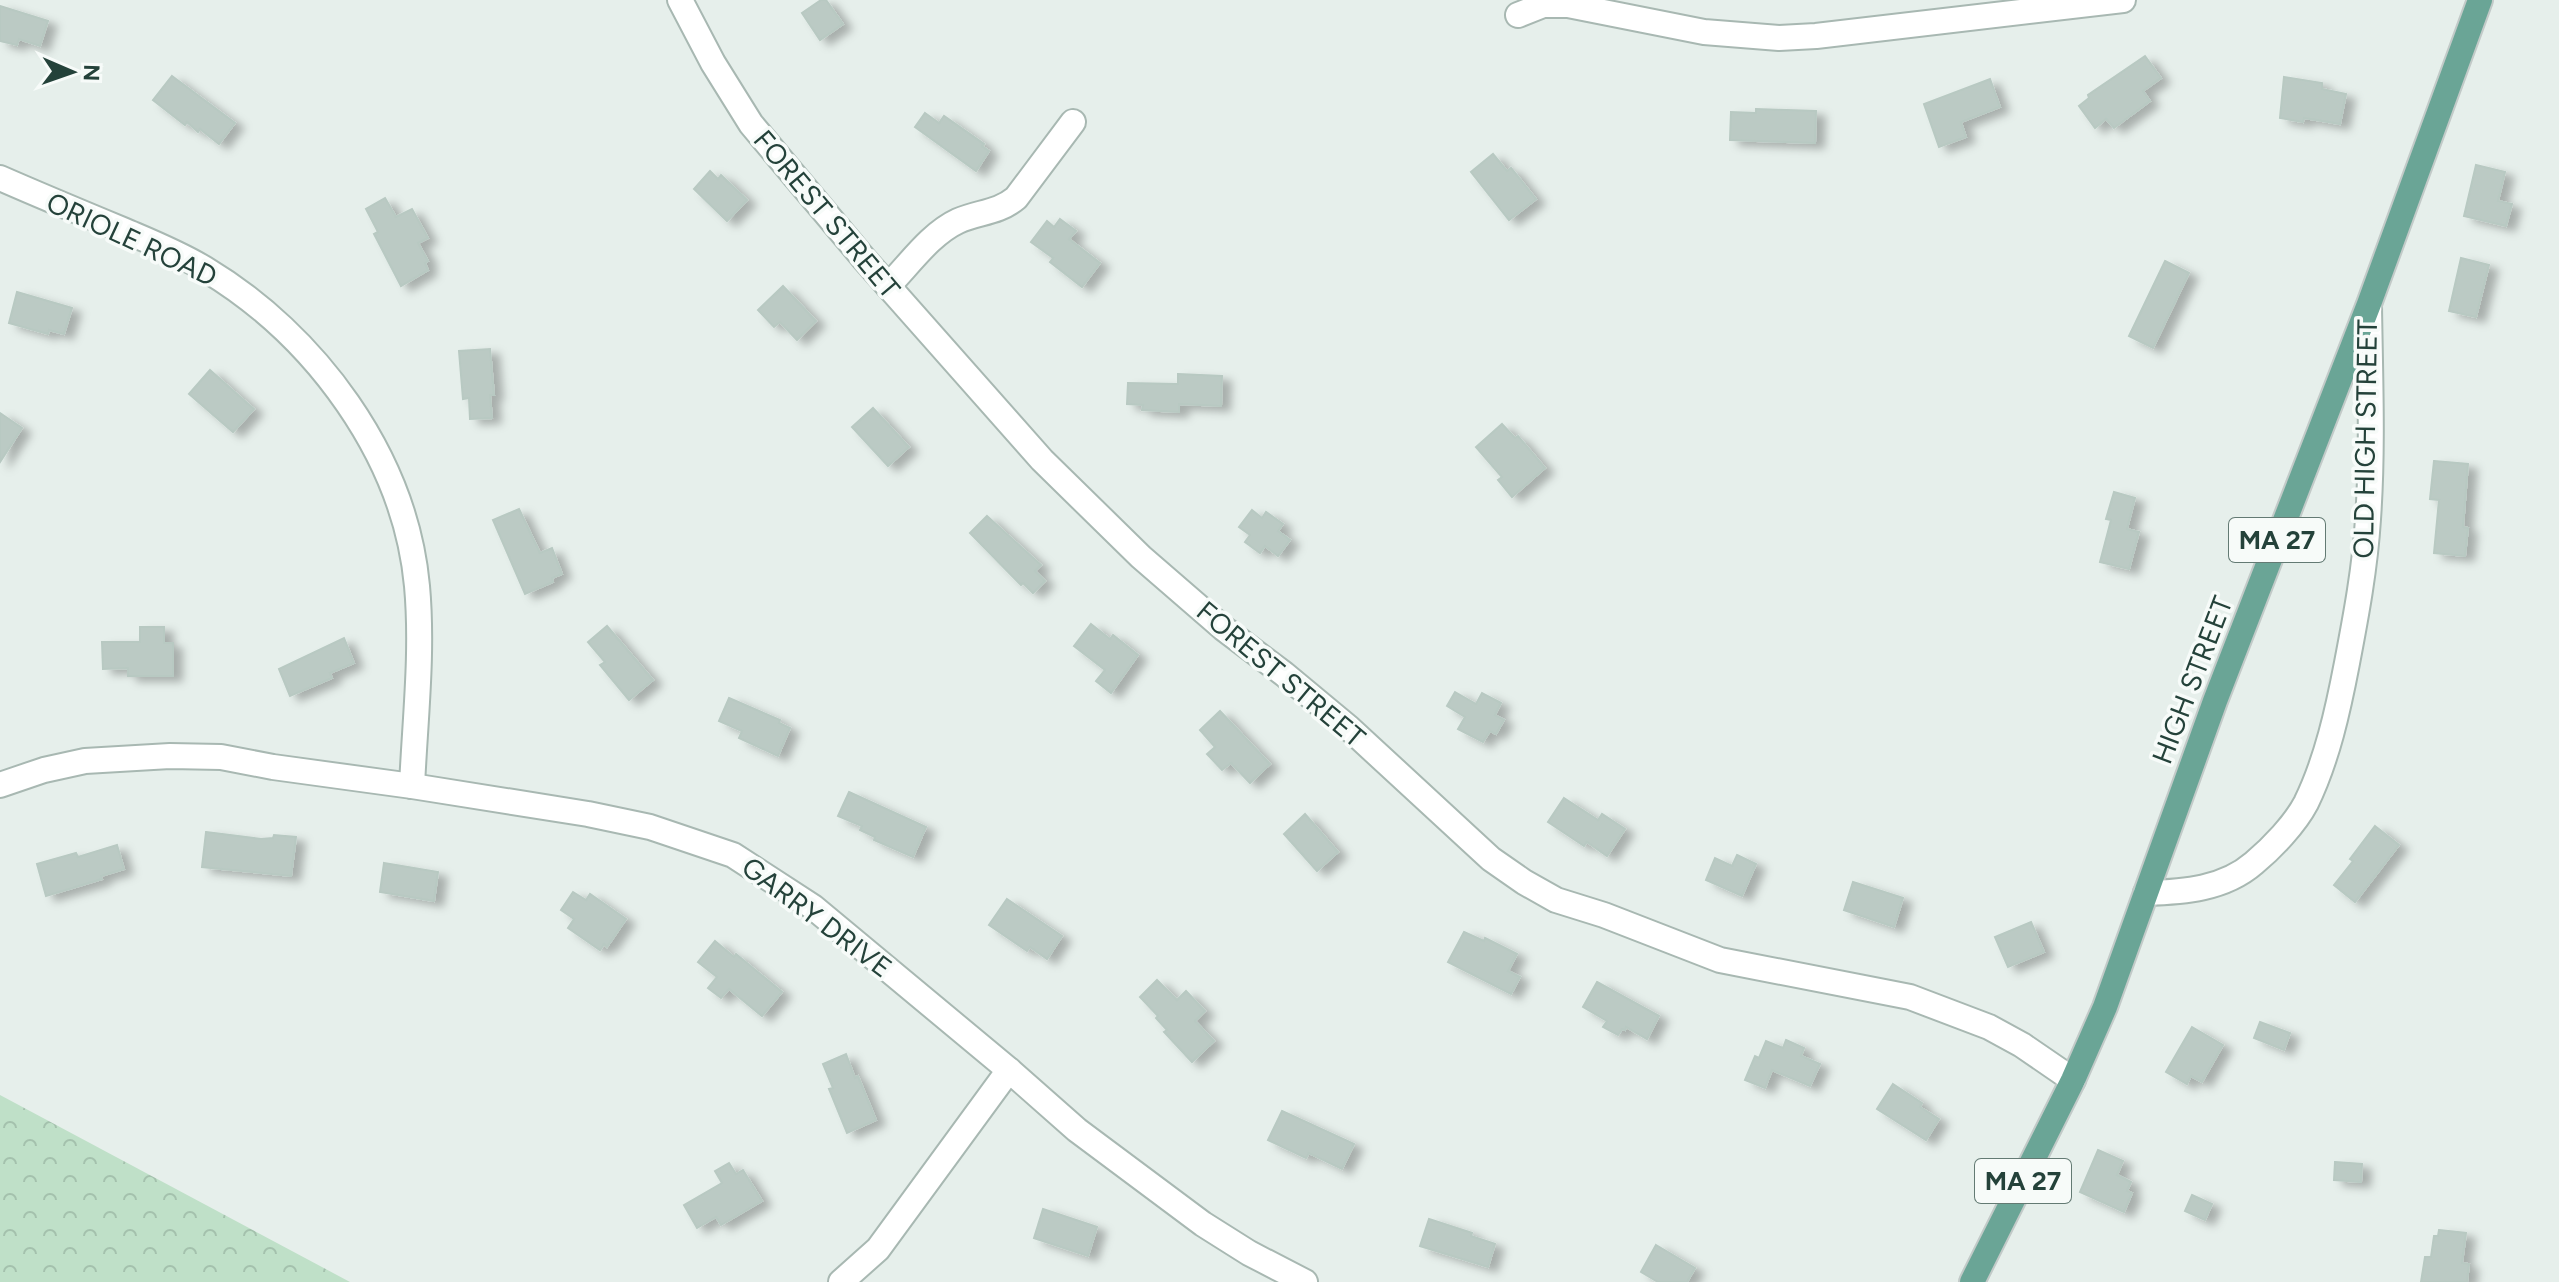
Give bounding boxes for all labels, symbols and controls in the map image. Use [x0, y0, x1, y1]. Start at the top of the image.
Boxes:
north arrow [32, 32, 112, 112]
text: N [78, 64, 105, 82]
street label: FOREST STREET [747, 123, 908, 306]
street label: ORIOLE ROAD [41, 185, 223, 293]
street label: OLD HIGH STREET [2346, 319, 2384, 559]
road number: MA 27 [2229, 518, 2325, 562]
street label: HIGH STREET [2144, 591, 2240, 769]
street label: FOREST STREET [1190, 594, 1373, 755]
street label: GARRY DRIVE [735, 849, 899, 985]
road number: MA 27 [1975, 1159, 2071, 1203]

